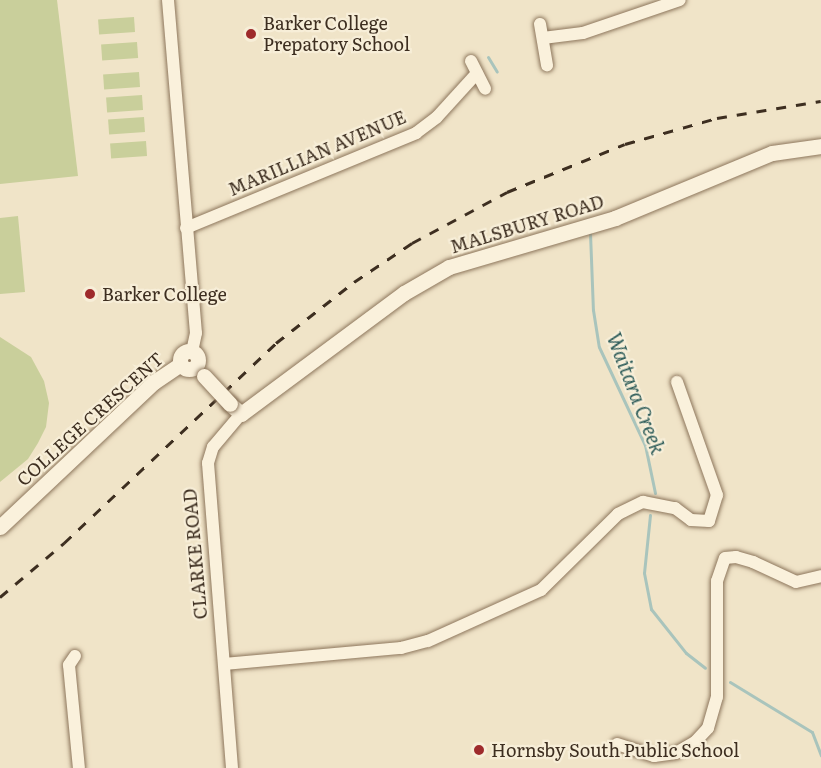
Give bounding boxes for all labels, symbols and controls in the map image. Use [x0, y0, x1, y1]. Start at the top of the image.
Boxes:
place label: Barker College Prepatory School [263, 13, 410, 56]
marker: Barker College Prepatory School [244, 27, 258, 41]
street label: MARILLIAN AVENUE [225, 106, 409, 200]
street label: MALSBURY ROAD [448, 190, 606, 258]
place label: Barker College [102, 283, 227, 305]
marker: Barker College [83, 287, 97, 301]
water label: Waitara Creek [603, 329, 671, 457]
street label: COLLEGE CRESCENT [12, 348, 168, 490]
street label: CLARKE ROAD [179, 488, 211, 620]
place label: Hornsby South Public School [491, 739, 739, 761]
marker: Hornsby South Public School [472, 743, 486, 757]

